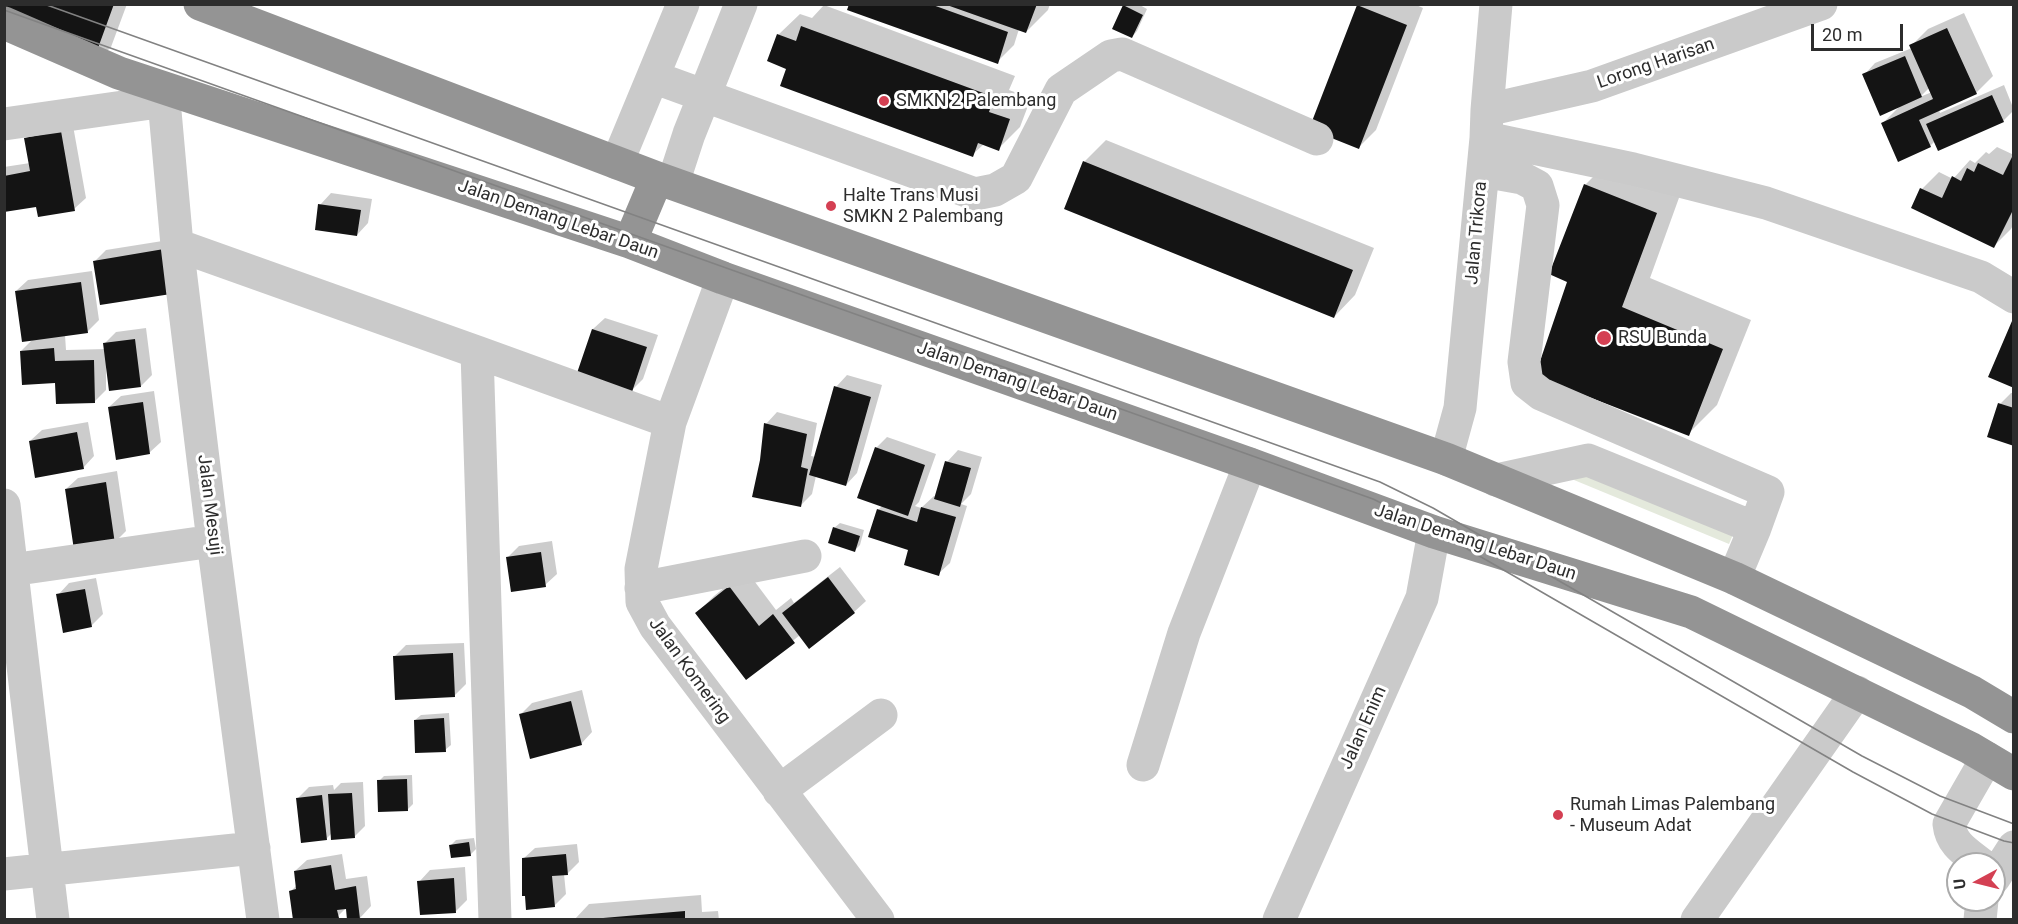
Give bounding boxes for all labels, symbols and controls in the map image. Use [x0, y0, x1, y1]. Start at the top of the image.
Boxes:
scale bar [1814, 12, 1906, 50]
text: 20 m [1822, 24, 1862, 45]
street label: Lorong Harisan [1594, 34, 1718, 94]
place label: SMKN 2 Palembang [896, 90, 1056, 112]
marker: SMKN 2 Palembang [877, 94, 891, 108]
street label: Jalan Demang Lebar Daun [455, 175, 661, 265]
street label: Jalan Trikora [1462, 180, 1492, 286]
place label: Halte Trans Musi SMKN 2 Palembang [843, 185, 1003, 228]
marker: Halte Trans Musi SMKN 2 Palembang [824, 199, 838, 213]
place label: RSU Bunda [1618, 327, 1707, 349]
marker: RSU Bunda [1595, 329, 1613, 347]
street label: Jalan Demang Lebar Daun [914, 337, 1120, 427]
street label: Jalan Mesuji [192, 453, 226, 557]
street label: Jalan Demang Lebar Daun [1371, 500, 1579, 586]
street label: Jalan Komering [643, 614, 735, 728]
street label: Jalan Enim [1336, 683, 1392, 773]
place label: Rumah Limas Palembang - Museum Adat [1570, 794, 1775, 836]
marker: Rumah Limas Palembang - Museum Adat [1551, 808, 1565, 822]
north arrow [1946, 852, 2006, 912]
text: U [1950, 878, 1970, 890]

